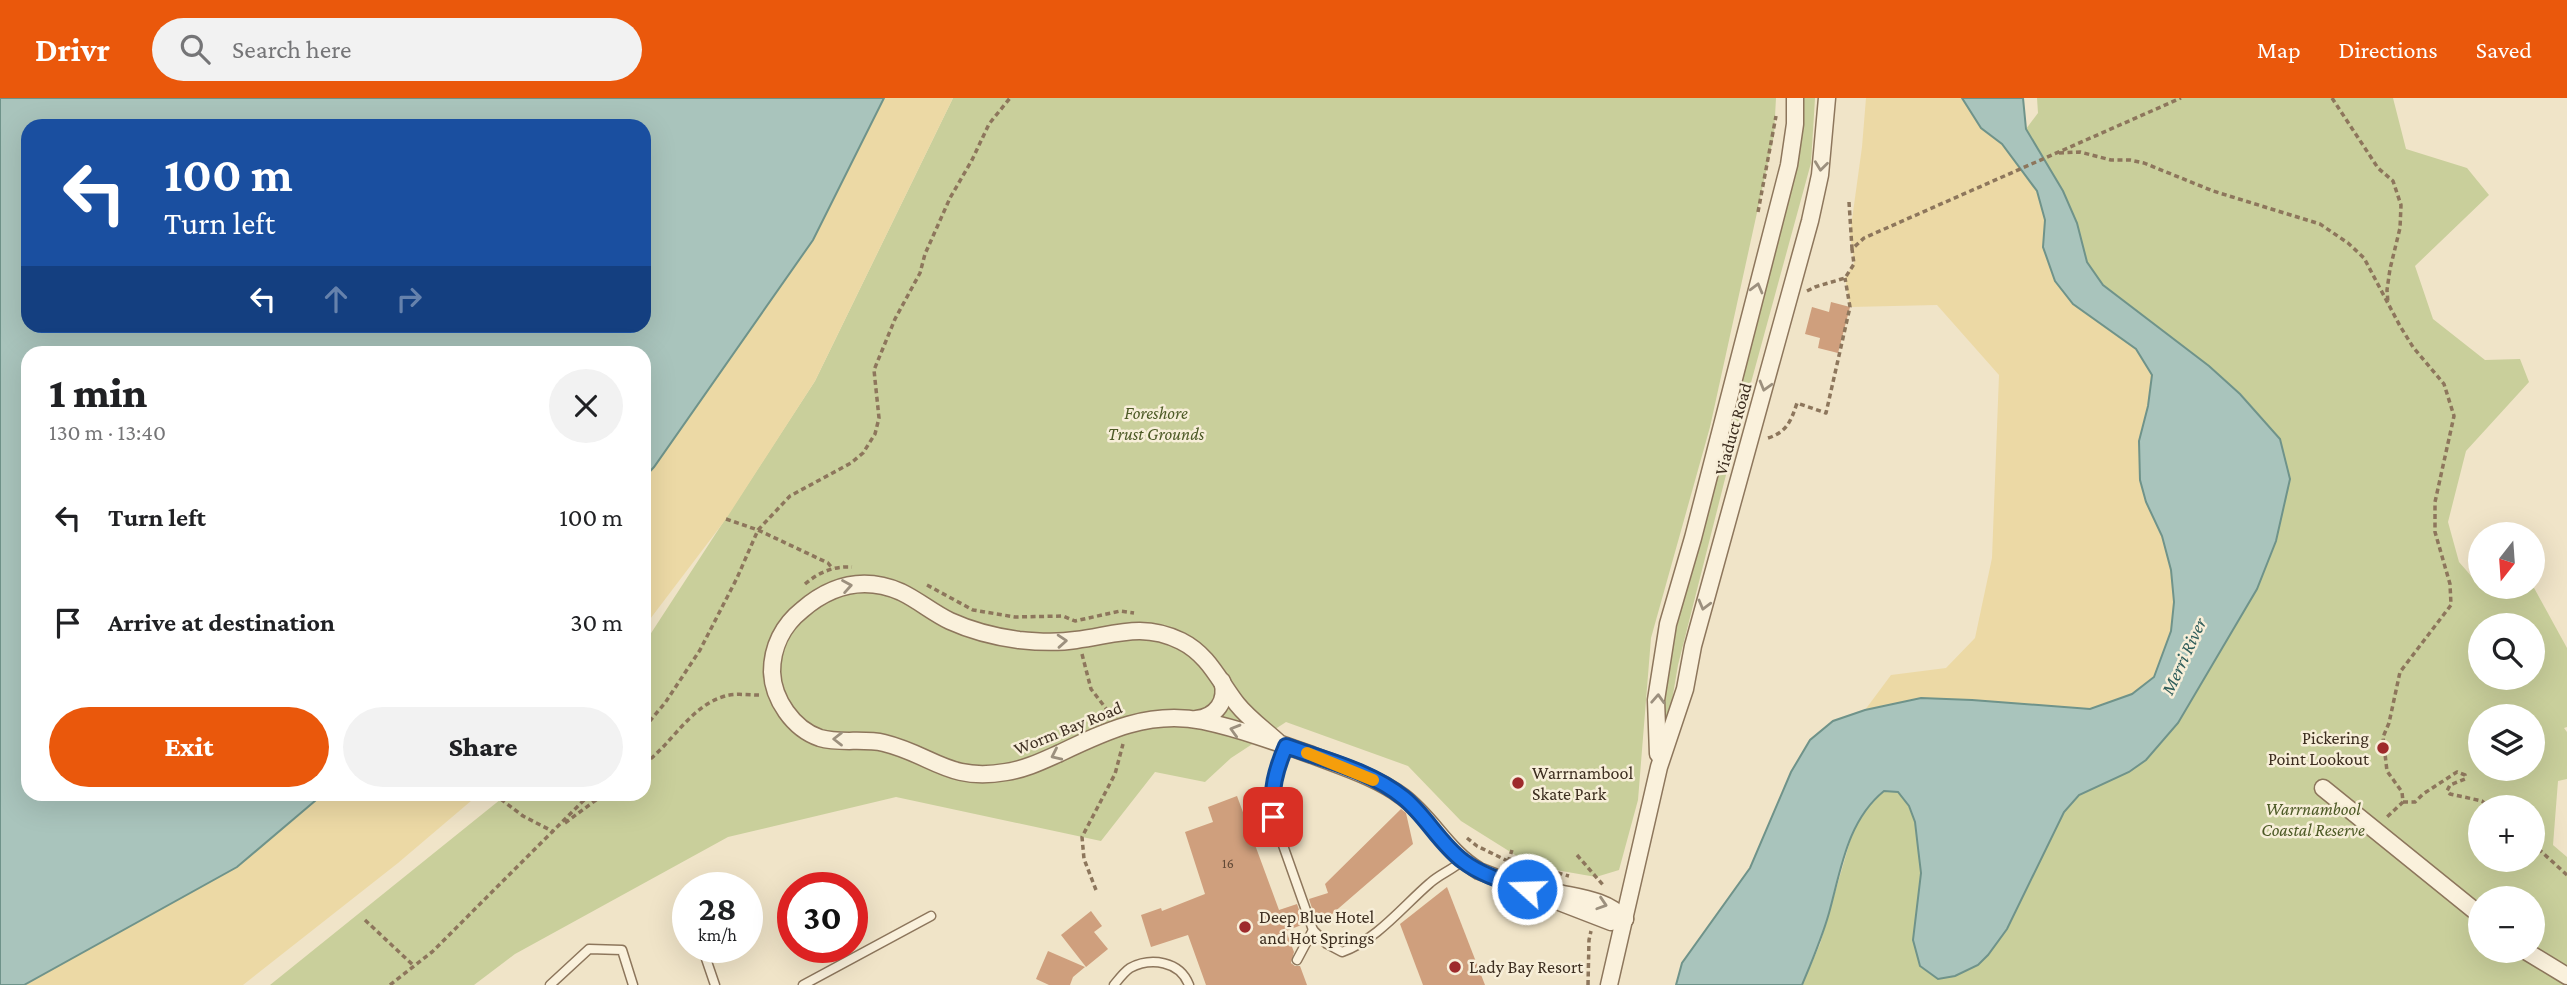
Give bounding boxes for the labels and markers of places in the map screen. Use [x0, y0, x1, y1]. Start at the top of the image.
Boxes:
place label: Pickering Point Lookout [2268, 728, 2370, 769]
marker: Pickering Point Lookout [2375, 740, 2391, 756]
place label: Warrnambool Skate Park [1532, 763, 1633, 804]
marker: Warrnambool Skate Park [1510, 775, 1526, 791]
pin [1243, 787, 1303, 847]
place label: Deep Blue Hotel and Hot Springs [1259, 907, 1375, 948]
marker: Deep Blue Hotel and Hot Springs [1237, 919, 1253, 935]
place label: Lady Bay Resort [1469, 957, 1584, 977]
marker: Lady Bay Resort [1447, 959, 1463, 975]

